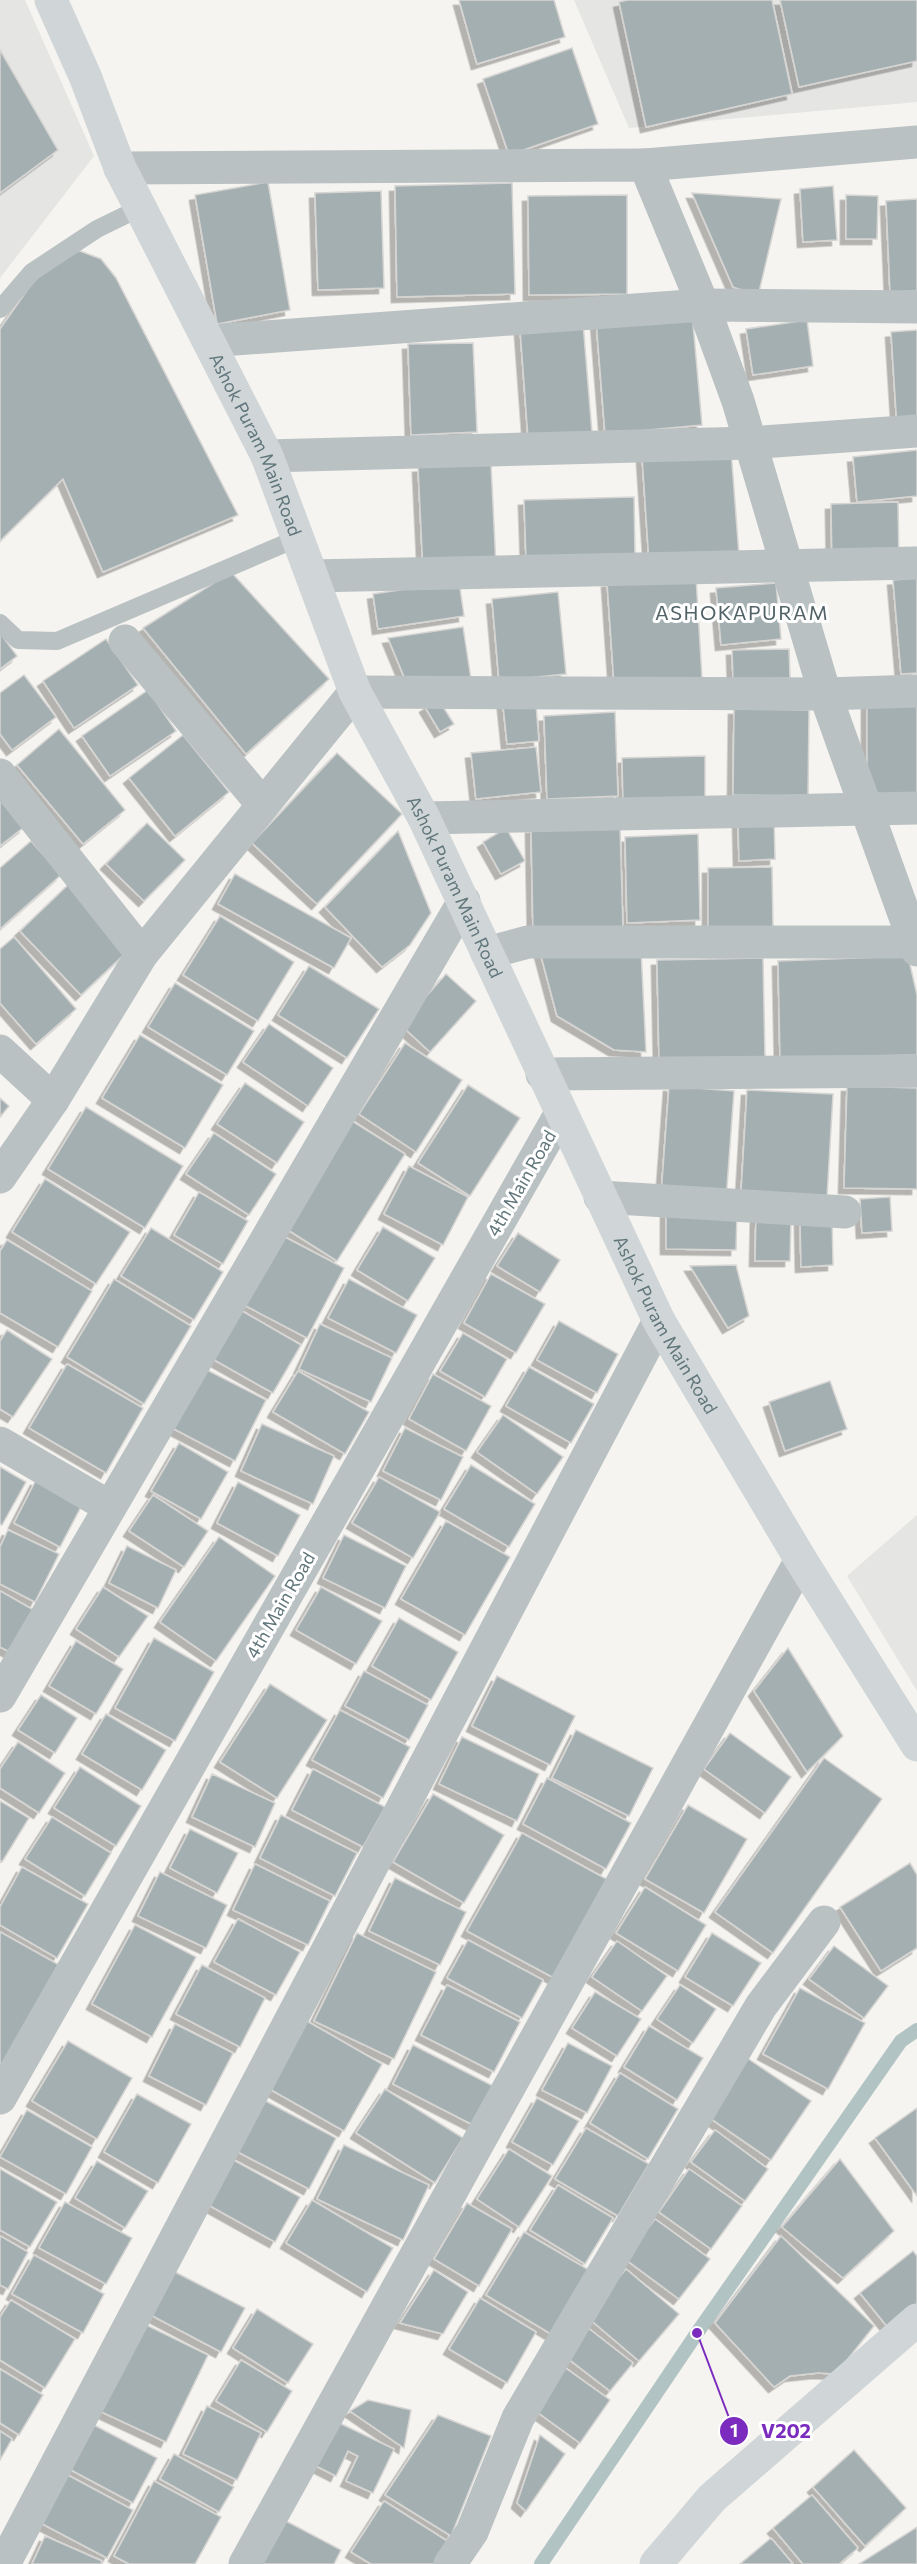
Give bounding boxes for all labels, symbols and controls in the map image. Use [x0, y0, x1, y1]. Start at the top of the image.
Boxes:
street label: Ashok Puram Main Road [205, 349, 307, 539]
district label: ASHOKAPURAM [655, 600, 829, 624]
street label: Ashok Puram Main Road [403, 792, 508, 981]
street label: 4th Main Road [482, 1126, 560, 1240]
street label: Ashok Puram Main Road [610, 1232, 722, 1417]
street label: 4th Main Road [241, 1548, 319, 1662]
callout: V202 [719, 2412, 823, 2450]
text: V202 [761, 2418, 811, 2442]
text: 1 [730, 2419, 738, 2441]

